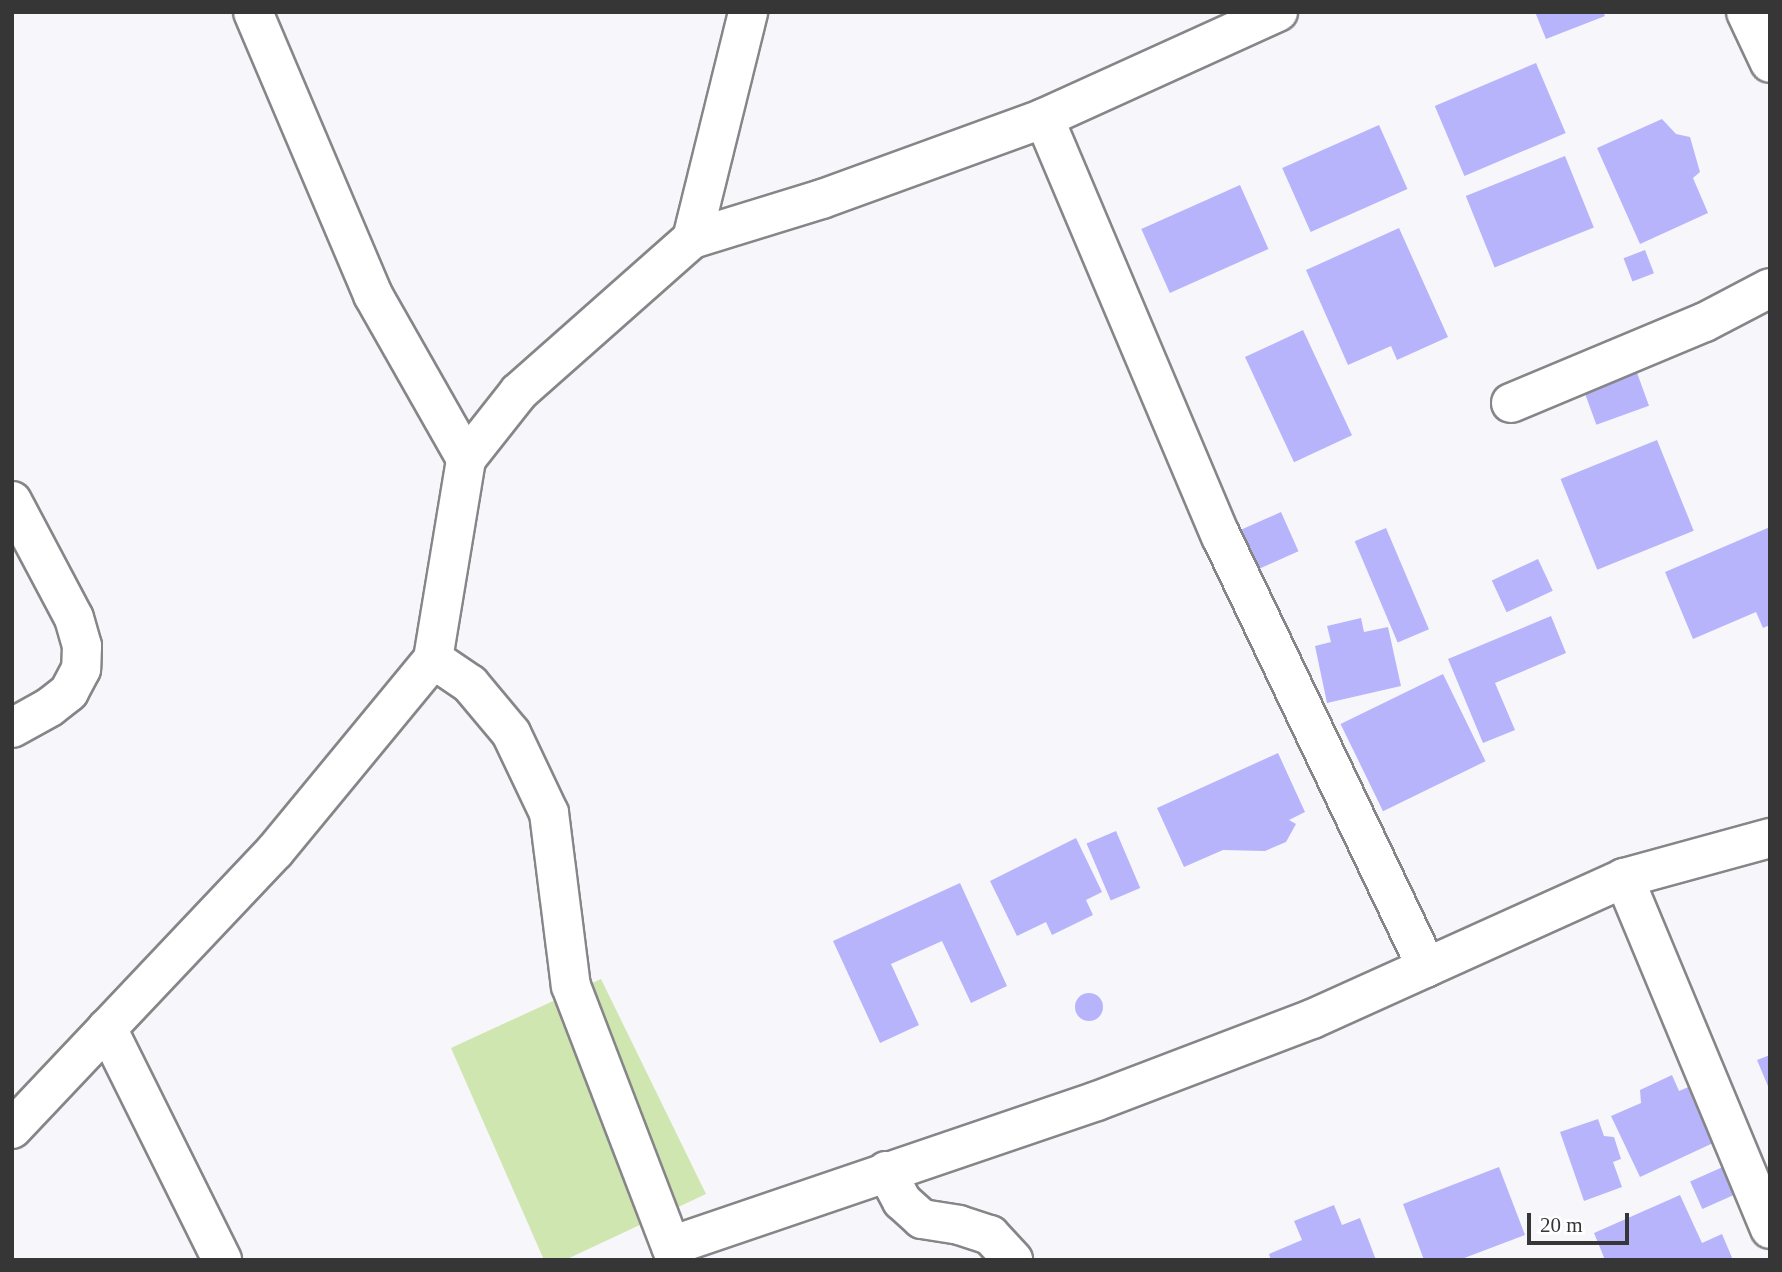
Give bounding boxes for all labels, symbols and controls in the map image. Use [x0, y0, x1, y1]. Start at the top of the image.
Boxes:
scale bar [1530, 1198, 1632, 1242]
text: 20 m [1540, 1213, 1583, 1237]

